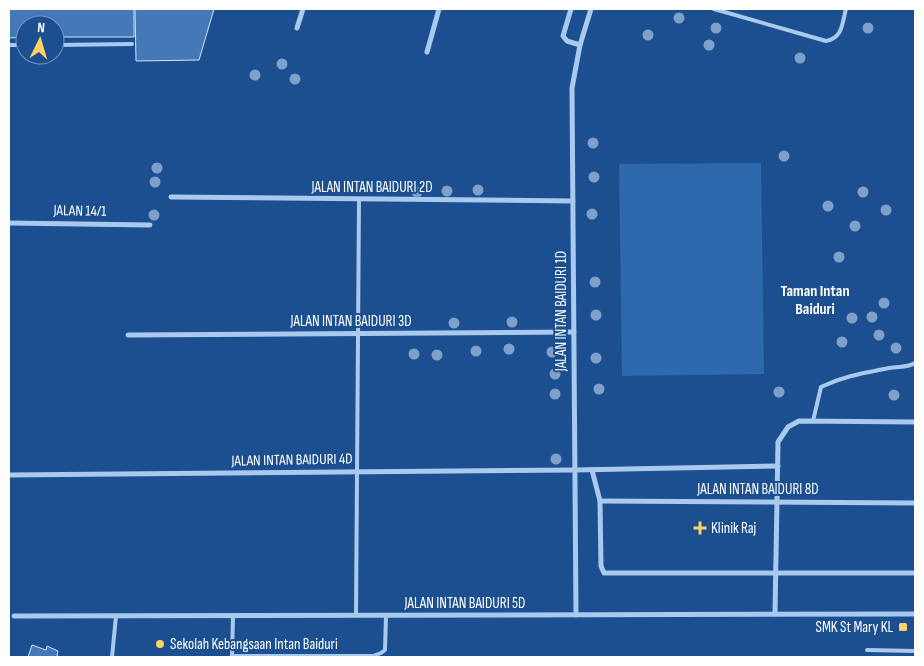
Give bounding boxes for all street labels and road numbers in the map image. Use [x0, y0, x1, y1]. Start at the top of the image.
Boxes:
street label: JALAN INTAN BAIDURI 2D [310, 178, 433, 197]
street label: JALAN 14/1 [52, 201, 107, 221]
street label: JALAN INTAN BAIDURI 1D [552, 251, 571, 372]
street label: JALAN INTAN BAIDURI 3D [289, 312, 412, 331]
street label: JALAN INTAN BAIDURI 4D [230, 449, 353, 471]
street label: JALAN INTAN BAIDURI 8D [696, 480, 819, 499]
street label: JALAN INTAN BAIDURI 5D [404, 594, 525, 613]

